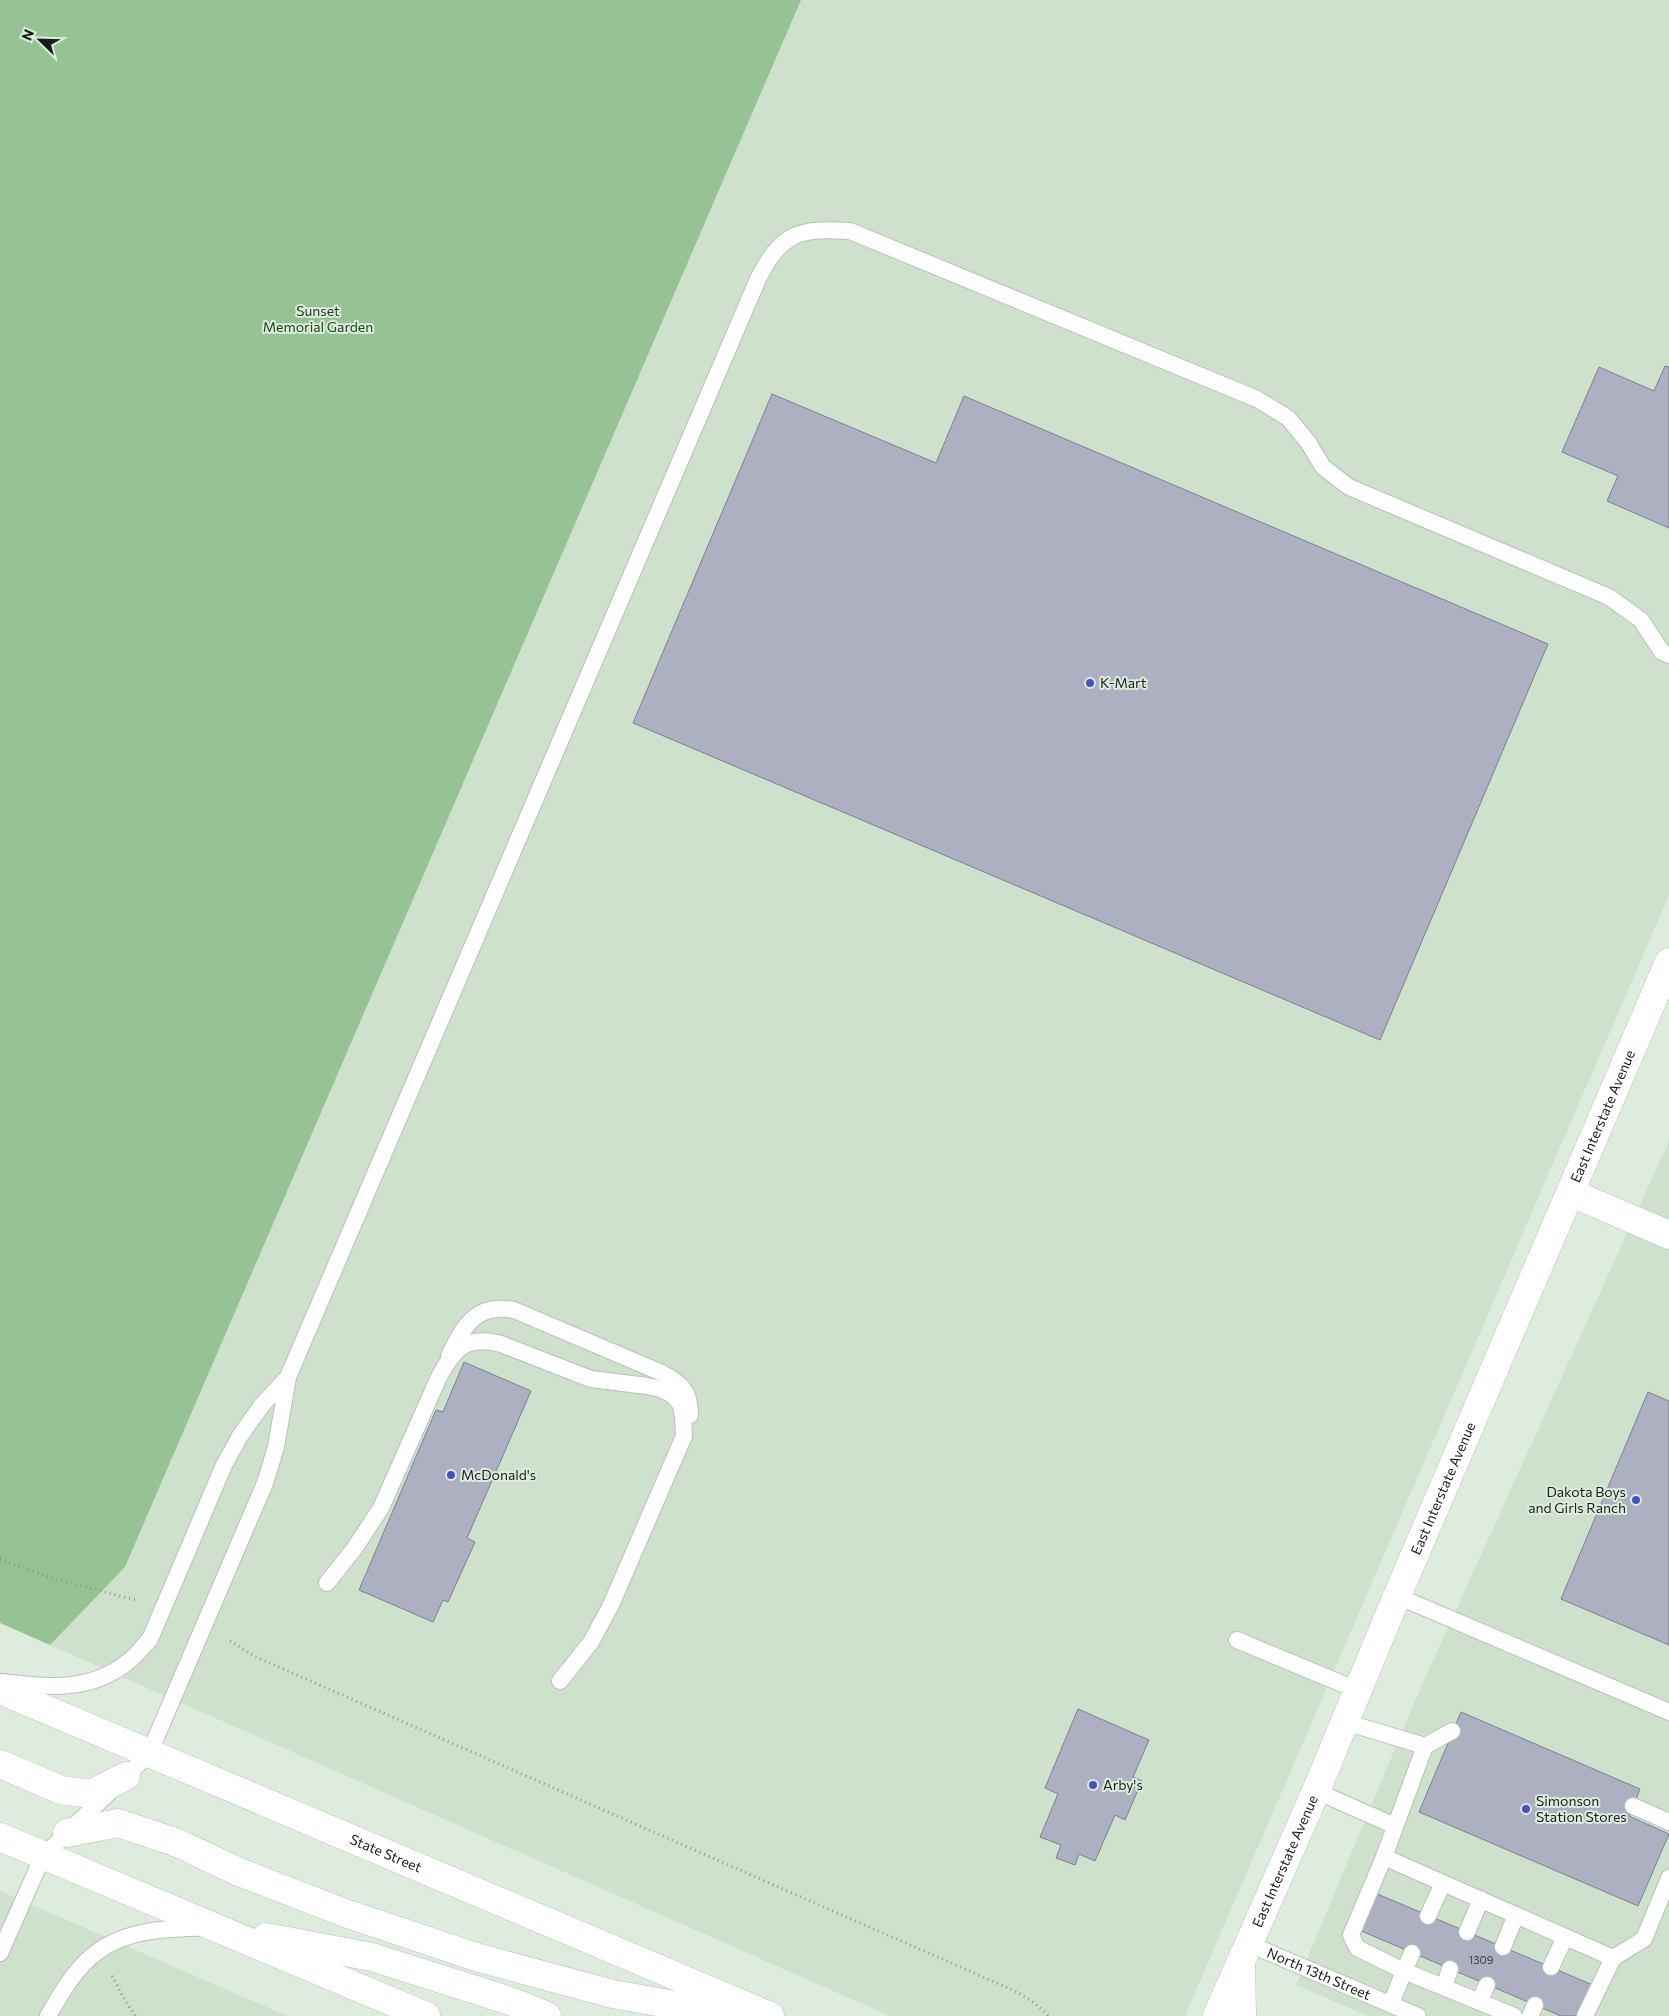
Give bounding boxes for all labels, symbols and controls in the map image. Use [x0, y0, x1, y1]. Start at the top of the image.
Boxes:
north arrow [15, 15, 65, 65]
text: N [18, 27, 37, 43]
park label: Sunset Memorial Garden [263, 302, 373, 335]
place label: K-Mart [1100, 674, 1147, 691]
marker: K-Mart [1084, 677, 1096, 689]
street label: East Interstate Avenue [1566, 1047, 1638, 1185]
street label: East Interstate Avenue [1407, 1419, 1479, 1557]
place label: McDonald's [461, 1466, 536, 1483]
marker: McDonald's [445, 1469, 457, 1481]
place label: Dakota Boys and Girls Ranch [1528, 1483, 1626, 1516]
marker: Dakota Boys and Girls Ranch [1630, 1494, 1642, 1506]
place label: Arby's [1103, 1776, 1143, 1793]
marker: Arby's [1087, 1779, 1099, 1791]
street label: East Interstate Avenue [1248, 1792, 1321, 1930]
place label: Simonson Station Stores [1536, 1792, 1627, 1825]
marker: Simonson Station Stores [1520, 1803, 1532, 1815]
street label: State Street [348, 1830, 425, 1876]
street label: North 13th Street [1265, 1944, 1374, 2003]
house number: 1309 [1469, 1953, 1494, 1966]

